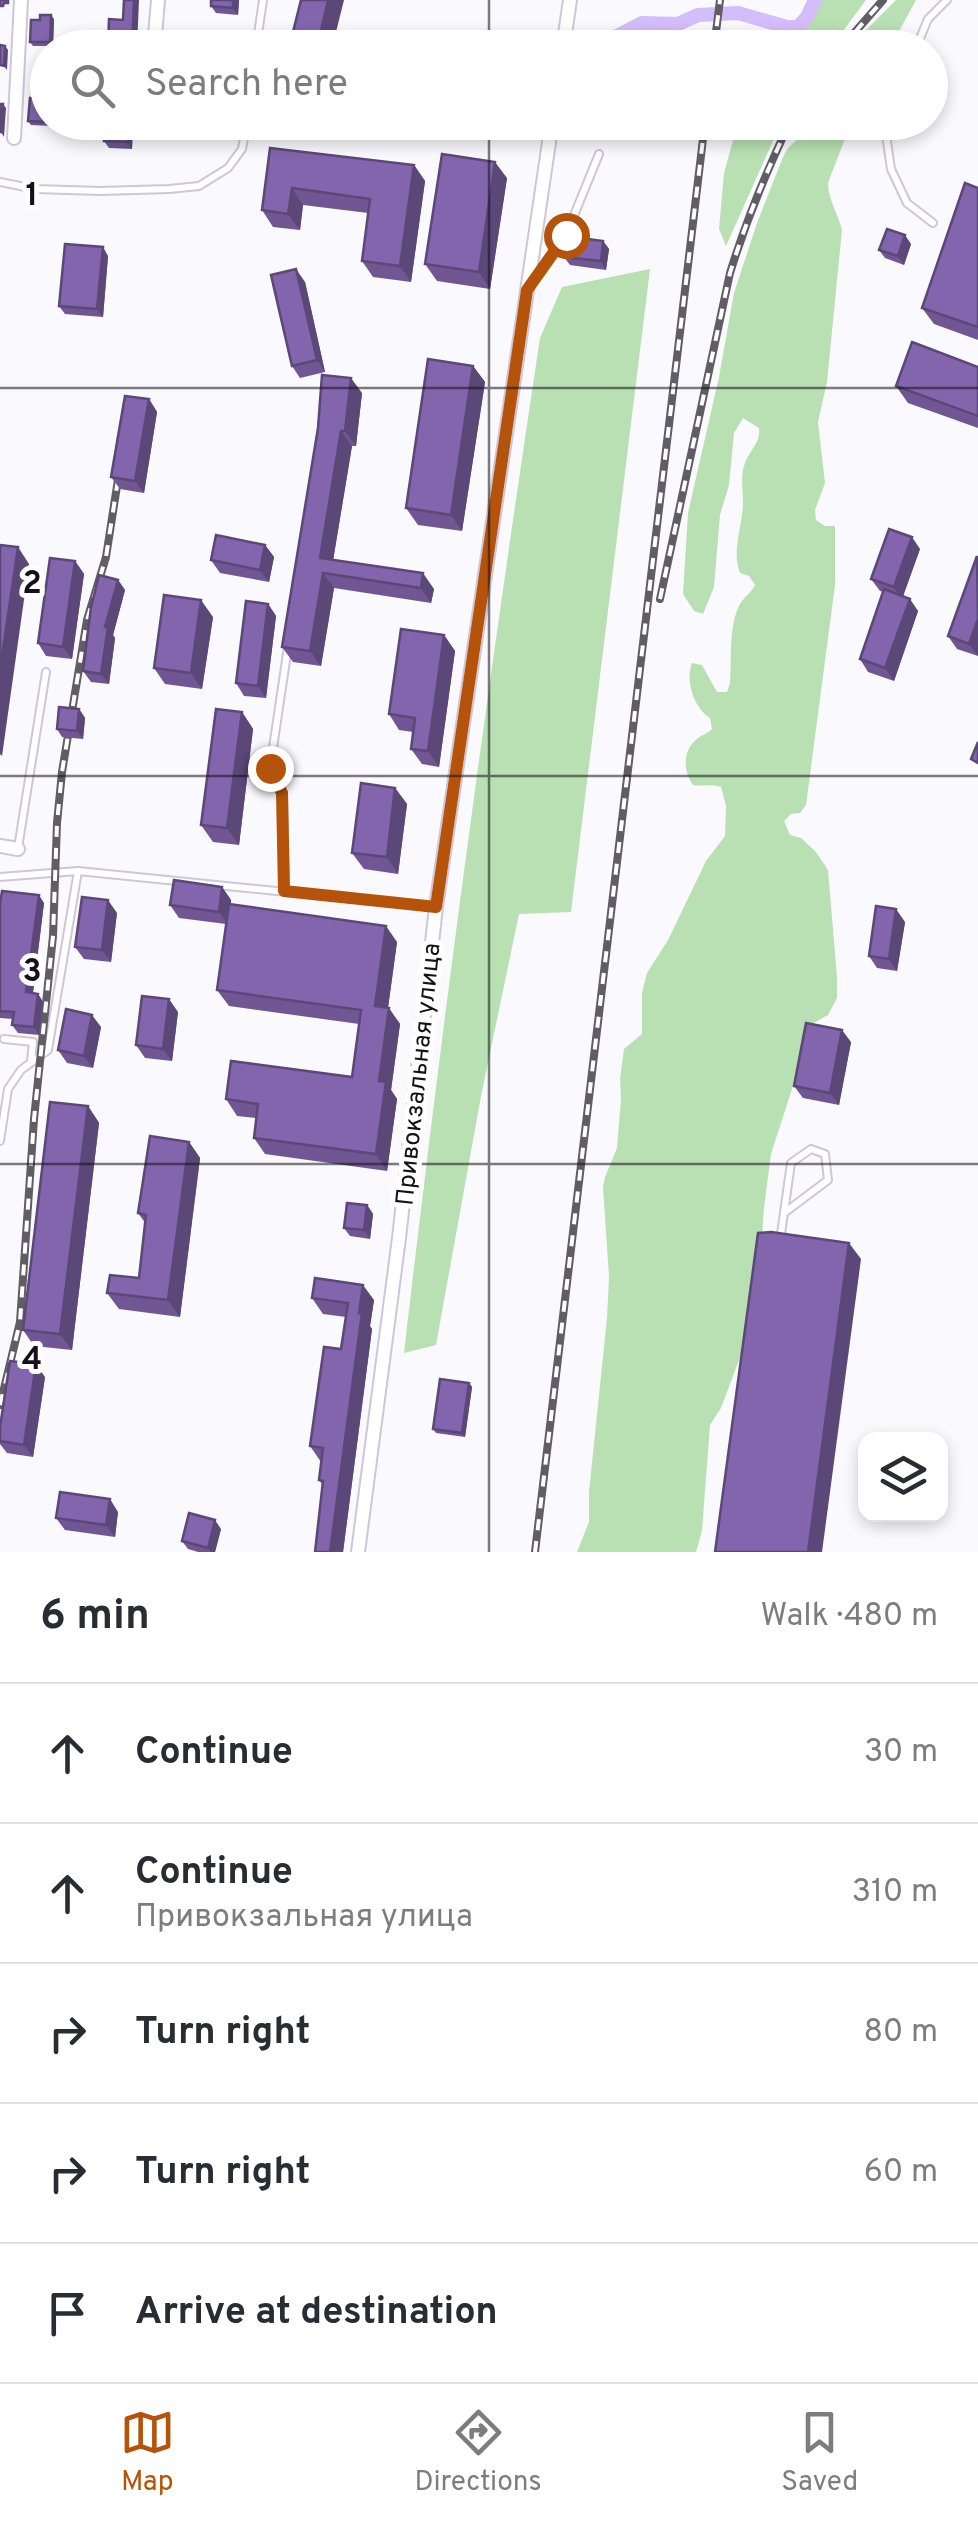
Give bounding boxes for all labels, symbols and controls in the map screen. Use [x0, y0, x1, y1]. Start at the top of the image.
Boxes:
search box [30, 30, 948, 140]
icon: search [65, 58, 120, 113]
text: Search here [145, 61, 348, 110]
text: 1 [26, 177, 38, 217]
route start [544, 213, 590, 259]
text: 2 [22, 565, 42, 605]
route end [248, 746, 294, 792]
street label: Привокзальная улица [390, 941, 450, 1207]
text: 3 [22, 953, 42, 993]
text: 4 [22, 1341, 42, 1381]
map controls [858, 1432, 948, 1522]
button: layers [858, 1432, 948, 1522]
text: 6 min [40, 1591, 150, 1644]
text: Walk · 480 m [760, 1597, 938, 1637]
icon: ahead [40, 1726, 95, 1781]
text: Continue [135, 1729, 293, 1778]
text: 30 m [864, 1733, 938, 1773]
text: Continue [135, 1849, 293, 1898]
icon: ahead [40, 1866, 95, 1921]
text: 310 m [852, 1873, 938, 1913]
text: Привокзальная улица [135, 1898, 473, 1938]
icon: right [40, 2006, 95, 2061]
text: Turn right [135, 2009, 310, 2058]
text: 80 m [864, 2013, 938, 2053]
icon: right [40, 2146, 95, 2201]
text: Turn right [135, 2149, 310, 2198]
text: 60 m [864, 2153, 938, 2193]
icon: arrive [40, 2286, 95, 2341]
text: Arrive at destination [135, 2289, 498, 2338]
tab: Map [120, 2405, 175, 2501]
tab: Directions [414, 2405, 542, 2501]
tab: Saved [781, 2405, 858, 2501]

